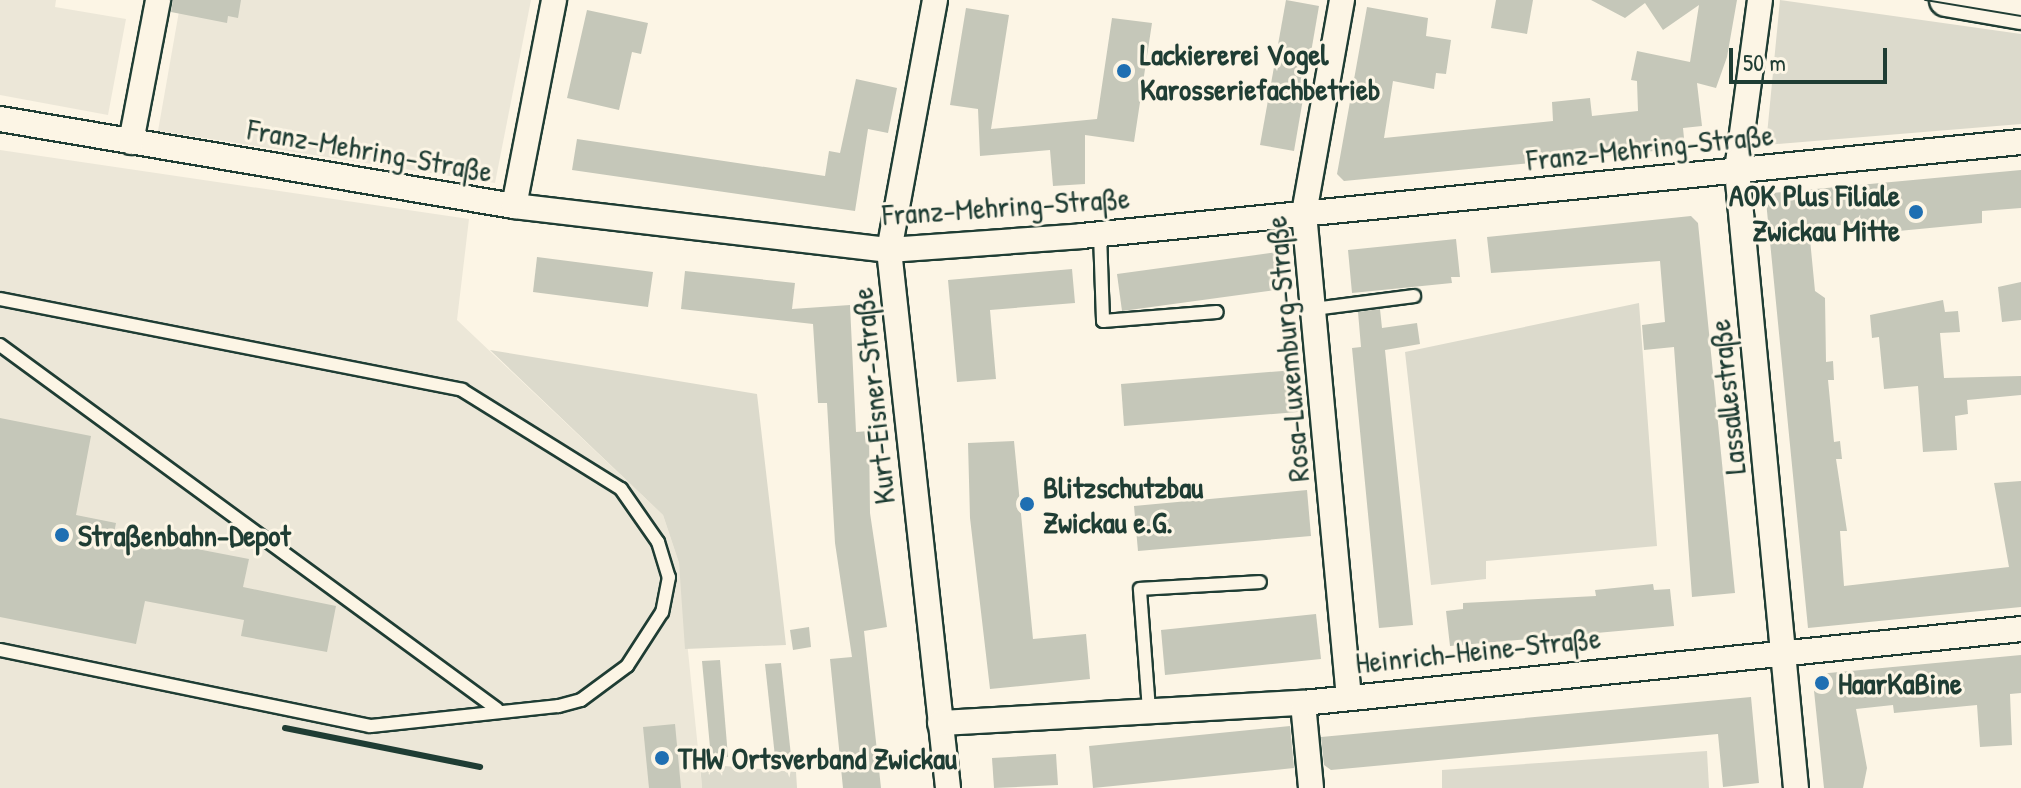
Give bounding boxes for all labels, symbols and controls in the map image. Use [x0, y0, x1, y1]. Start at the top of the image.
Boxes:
scale bar [1733, 32, 1891, 82]
place label: Lackiererei Vogel Karosseriefachbetrieb [1140, 36, 1380, 106]
text: 50 m [1743, 46, 1786, 78]
marker: Lackiererei Vogel Karosseriefachbetrieb [1115, 62, 1133, 80]
street label: Franz-Mehring-Straße [245, 111, 495, 189]
street label: Franz-Mehring-Straße [1525, 116, 1775, 178]
place label: AOK Plus Filiale Zwickau Mitte [1729, 177, 1900, 248]
street label: Franz-Mehring-Straße [881, 179, 1131, 233]
marker: AOK Plus Filiale Zwickau Mitte [1907, 203, 1925, 221]
street label: Rosa-Luxemburg-Straße [1257, 215, 1317, 483]
street label: Kurt-Eisner-Straße [844, 286, 902, 506]
street label: Lassallestraße [1701, 318, 1753, 476]
place label: Blitzschutzbau Zwickau e.G. [1043, 469, 1203, 540]
marker: Blitzschutzbau Zwickau e.G. [1018, 495, 1036, 513]
place label: Straßenbahn-Depot [78, 517, 291, 553]
marker: Straßenbahn-Depot [53, 526, 71, 544]
street label: Heinrich-Heine-Straße [1354, 619, 1602, 681]
place label: HaarKaBine [1838, 665, 1962, 701]
marker: HaarKaBine [1813, 674, 1831, 692]
place label: THW Ortsverband Zwickau [678, 740, 957, 776]
marker: THW Ortsverband Zwickau [653, 749, 671, 767]

